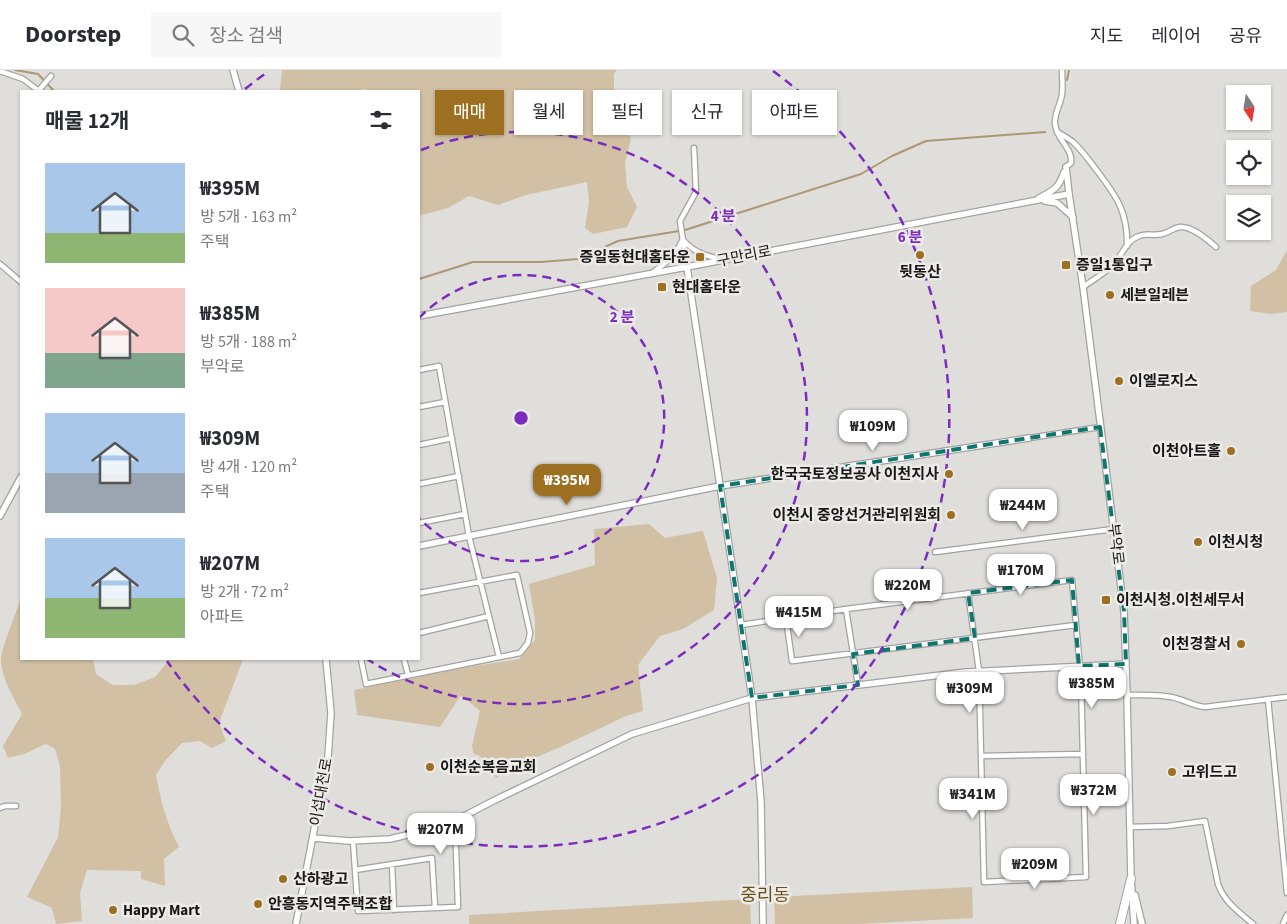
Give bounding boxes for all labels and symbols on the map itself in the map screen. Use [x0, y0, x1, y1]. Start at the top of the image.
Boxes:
north arrow [1226, 85, 1271, 130]
text: 4 분 [711, 206, 736, 227]
text: 6 분 [898, 227, 923, 248]
street label: 구만리로 [715, 241, 773, 272]
place label: 증일동현대홈타운 [580, 247, 690, 268]
marker: 뒷동산 [914, 249, 926, 261]
marker: 증일동현대홈타운 [694, 251, 706, 263]
place label: 증일1통입구 [1076, 255, 1153, 276]
marker: 증일1통입구 [1060, 259, 1072, 271]
place label: 뒷동산 [899, 262, 941, 283]
place label: 현대홈타운 [672, 277, 741, 298]
marker: 현대홈타운 [656, 281, 668, 293]
place label: 세븐일레븐 [1120, 285, 1189, 306]
marker: 세븐일레븐 [1104, 289, 1116, 301]
text: 2 분 [610, 307, 635, 328]
place label: 이엘로지스 [1129, 371, 1198, 392]
marker: 이엘로지스 [1113, 375, 1125, 387]
centre of rings [512, 409, 530, 427]
pin: ₩109M [838, 410, 908, 452]
place label: 이천아트홀 [1152, 441, 1221, 462]
marker: 이천아트홀 [1225, 445, 1237, 457]
pin: ₩395M [532, 464, 602, 506]
place label: 한국국토정보공사 이천지사 [770, 464, 939, 485]
marker: 한국국토정보공사 이천지사 [943, 468, 955, 480]
pin: ₩244M [988, 488, 1058, 531]
place label: 이천시 중앙선거관리위원회 [772, 505, 941, 526]
marker: 이천시 중앙선거관리위원회 [945, 509, 957, 521]
street label: 부악로 [1103, 522, 1128, 566]
place label: 이천시청 [1208, 532, 1263, 553]
marker: 이천시청 [1192, 536, 1204, 548]
pin: ₩170M [986, 554, 1056, 596]
pin: ₩220M [873, 568, 943, 611]
place label: 이천시청.이천세무서 [1116, 590, 1245, 611]
marker: 이천시청.이천세무서 [1100, 594, 1112, 606]
pin: ₩415M [764, 596, 834, 638]
place label: 이천경찰서 [1162, 634, 1231, 655]
marker: 이천경찰서 [1235, 638, 1247, 650]
pin: ₩385M [1057, 666, 1127, 709]
pin: ₩309M [935, 672, 1005, 714]
street label: 이섭대천로 [305, 756, 338, 828]
place label: 이천순복음교회 [440, 757, 537, 778]
marker: 이천순복음교회 [424, 761, 436, 773]
place label: 고위드고 [1182, 762, 1237, 783]
marker: 고위드고 [1166, 766, 1178, 778]
pin: ₩372M [1059, 774, 1129, 816]
pin: ₩341M [938, 778, 1008, 820]
pin: ₩207M [406, 812, 476, 855]
pin: ₩209M [1000, 848, 1070, 890]
place label: 산하광고 [293, 869, 348, 890]
marker: 산하광고 [277, 873, 289, 885]
district label: 중리동 [740, 883, 790, 908]
place label: 안흥동지역주택조합 [268, 894, 392, 915]
marker: 안흥동지역주택조합 [252, 898, 264, 910]
place label: Happy Mart [123, 900, 200, 921]
marker: Happy Mart [107, 904, 119, 916]

